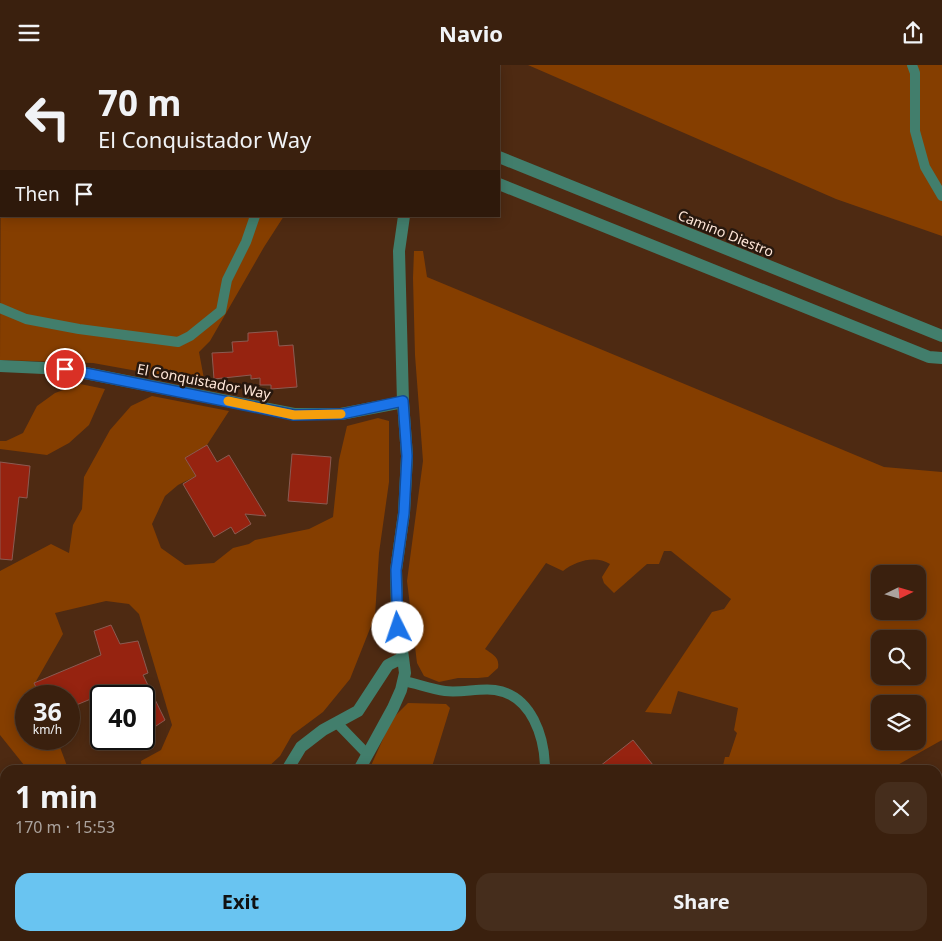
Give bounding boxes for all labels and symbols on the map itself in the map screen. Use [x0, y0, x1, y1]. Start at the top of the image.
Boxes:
street label: Camino Diestro [675, 205, 777, 261]
pin [44, 348, 86, 390]
street label: El Conquistador Way [136, 359, 273, 403]
north arrow [871, 565, 926, 620]
position arrow [371, 601, 423, 653]
speed limit sign: 40 [90, 685, 155, 750]

